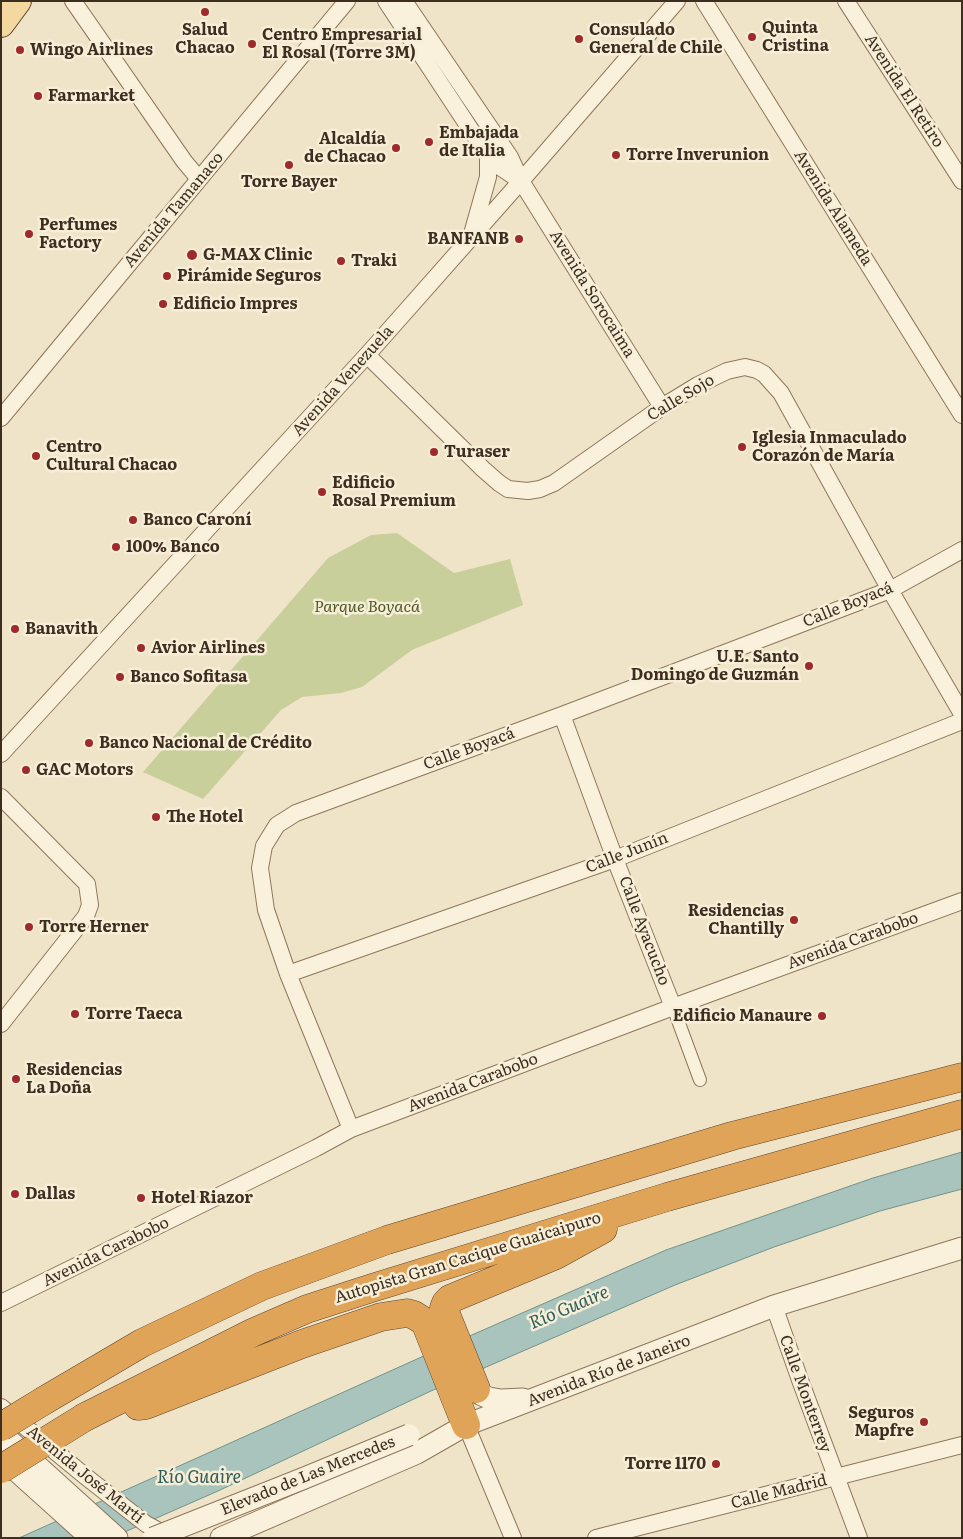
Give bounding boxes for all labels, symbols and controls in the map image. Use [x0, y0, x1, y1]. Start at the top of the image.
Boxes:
marker: Salud Chacao [199, 6, 211, 18]
place label: Quinta Cristina [762, 18, 829, 56]
place label: Salud Chacao [175, 20, 235, 58]
place label: Consulado General de Chile [589, 20, 723, 58]
place label: Centro Empresarial El Rosal (Torre 3M) [262, 25, 422, 63]
marker: Quinta Cristina [746, 31, 758, 43]
street label: Avenida El Retiro [860, 31, 948, 151]
marker: Consulado General de Chile [573, 33, 585, 45]
marker: Centro Empresarial El Rosal (Torre 3M) [246, 38, 258, 50]
place label: Wingo Airlines [30, 40, 153, 60]
marker: Wingo Airlines [14, 44, 26, 56]
place label: Farmarket [48, 86, 135, 106]
marker: Farmarket [32, 90, 44, 102]
place label: Embajada de Italia [439, 123, 519, 161]
place label: Alcaldía de Chacao [304, 129, 386, 167]
marker: Embajada de Italia [423, 136, 435, 148]
marker: Alcaldía de Chacao [390, 142, 402, 154]
place label: Torre Inverunion [626, 145, 769, 165]
street label: Avenida Alameda [790, 147, 876, 269]
street label: Avenida Tamanaco [120, 148, 228, 272]
marker: Torre Inverunion [610, 149, 622, 161]
marker: Torre Bayer [283, 159, 295, 171]
place label: Torre Bayer [241, 172, 337, 192]
place label: Perfumes Factory [39, 215, 117, 253]
street label: Avenida Sorocaima [545, 227, 639, 361]
marker: Perfumes Factory [23, 228, 35, 240]
place label: BANFANB [427, 229, 509, 249]
marker: BANFANB [513, 233, 525, 245]
place label: G-MAX Clinic [203, 245, 312, 265]
marker: G-MAX Clinic [185, 248, 199, 262]
place label: Traki [351, 251, 397, 271]
marker: Traki [335, 255, 347, 267]
place label: Pirámide Seguros [177, 266, 321, 286]
marker: Pirámide Seguros [161, 270, 173, 282]
place label: Edificio Impres [173, 294, 298, 314]
marker: Edificio Impres [157, 298, 169, 310]
street label: Avenida Venezuela [288, 322, 398, 440]
street label: Calle Sojo [644, 370, 718, 426]
place label: Iglesia Inmaculado Corazón de María [752, 428, 907, 466]
place label: Centro Cultural Chacao [46, 437, 177, 475]
marker: Iglesia Inmaculado Corazón de María [736, 441, 748, 453]
place label: Turaser [444, 442, 510, 462]
marker: Turaser [428, 446, 440, 458]
marker: Centro Cultural Chacao [30, 450, 42, 462]
place label: Edificio Rosal Premium [332, 473, 456, 511]
marker: Edificio Rosal Premium [316, 486, 328, 498]
place label: Banco Caroní [143, 510, 252, 530]
marker: Banco Caroní [127, 514, 139, 526]
place label: 100% Banco [126, 537, 220, 557]
marker: 100% Banco [110, 541, 122, 553]
street label: Calle Boyacá [800, 578, 896, 632]
park label: Parque Boyacá [314, 597, 420, 617]
place label: Banavith [25, 619, 98, 639]
marker: Banavith [9, 623, 21, 635]
place label: Avior Airlines [151, 638, 265, 658]
marker: Avior Airlines [135, 642, 147, 654]
place label: U.E. Santo Domingo de Guzmán [631, 647, 799, 685]
marker: U.E. Santo Domingo de Guzmán [803, 660, 815, 672]
place label: Banco Sofitasa [130, 667, 247, 687]
marker: Banco Sofitasa [114, 671, 126, 683]
street label: Calle Boyacá [421, 724, 517, 774]
place label: Banco Nacional de Crédito [99, 733, 312, 753]
marker: Banco Nacional de Crédito [83, 737, 95, 749]
place label: GAC Motors [36, 760, 133, 780]
marker: GAC Motors [20, 764, 32, 776]
place label: The Hotel [166, 807, 243, 827]
marker: The Hotel [150, 811, 162, 823]
street label: Calle Junín [583, 828, 671, 878]
street label: Calle Ayacucho [614, 874, 674, 988]
place label: Residencias Chantilly [688, 901, 784, 939]
street label: Avenida Carabobo [785, 908, 921, 974]
marker: Residencias Chantilly [788, 914, 800, 926]
place label: Torre Herner [39, 917, 149, 937]
marker: Torre Herner [23, 921, 35, 933]
place label: Torre Taeca [85, 1004, 183, 1024]
place label: Edificio Manaure [673, 1006, 812, 1026]
marker: Torre Taeca [69, 1008, 81, 1020]
marker: Edificio Manaure [816, 1010, 828, 1022]
street label: Avenida Carabobo [405, 1049, 541, 1117]
place label: Residencias La Doña [26, 1060, 122, 1098]
marker: Residencias La Doña [10, 1073, 22, 1085]
place label: Dallas [25, 1184, 75, 1204]
marker: Dallas [9, 1188, 21, 1200]
place label: Hotel Riazor [151, 1188, 253, 1208]
marker: Hotel Riazor [135, 1192, 147, 1204]
street label: Autopista Gran Cacique Guaicaipuro [333, 1208, 603, 1308]
street label: Avenida Carabobo [40, 1213, 172, 1291]
water label: Río Guaire [526, 1282, 612, 1334]
street label: Avenida Río de Janeiro [525, 1331, 693, 1411]
street label: Calle Monterrey [775, 1333, 835, 1455]
place label: Seguros Mapfre [848, 1403, 914, 1441]
marker: Seguros Mapfre [918, 1416, 930, 1428]
street label: Avenida José Martí [23, 1422, 147, 1528]
street label: Elevado de Las Mercedes [218, 1432, 398, 1520]
place label: Torre 1170 [624, 1454, 706, 1474]
marker: Torre 1170 [710, 1458, 722, 1470]
water label: Río Guaire [157, 1467, 241, 1489]
street label: Calle Madrid [729, 1471, 829, 1513]

